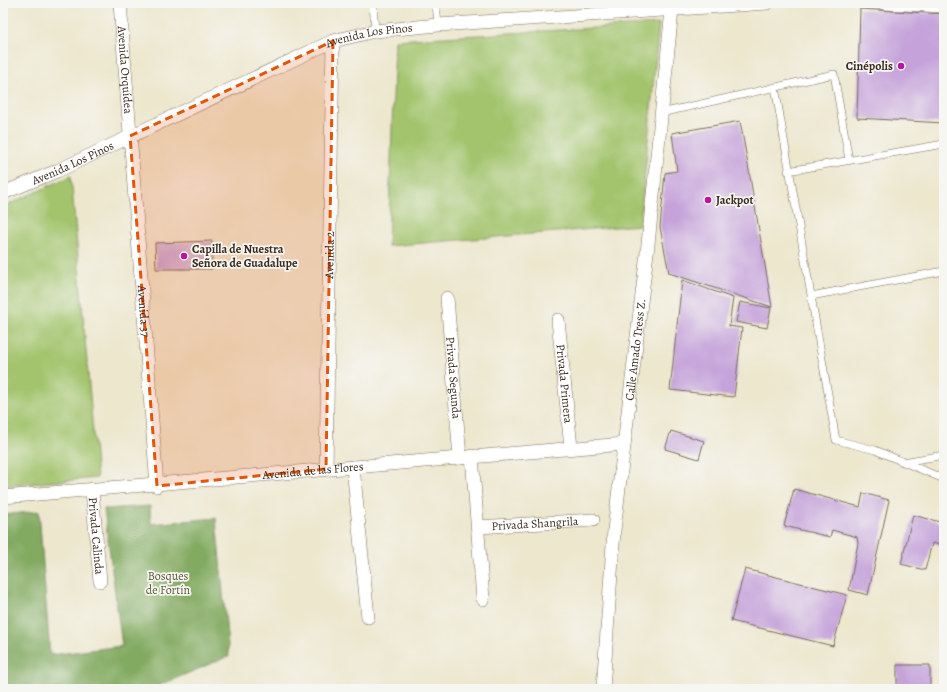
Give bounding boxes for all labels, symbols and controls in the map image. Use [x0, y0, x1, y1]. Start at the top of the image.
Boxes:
street label: Avenida Los Pinos [322, 19, 413, 52]
street label: Avenida Orquídea [114, 24, 136, 115]
place label: Cinépolis [846, 58, 893, 74]
marker: Cinépolis [896, 61, 906, 71]
street label: Avenida Los Pinos [29, 137, 117, 189]
place label: Jackpot [716, 192, 753, 208]
marker: Jackpot [703, 195, 713, 205]
street label: Avenida 2 [321, 231, 338, 280]
place label: Capilla de Nuestra Señora de Guadalupe [192, 241, 298, 271]
marker: Capilla de Nuestra Señora de Guadalupe [179, 251, 189, 261]
street label: Avenida 37 [134, 284, 154, 338]
street label: Calle Amado Tress Z. [621, 298, 649, 402]
street label: Privada Segunda [442, 336, 465, 420]
street label: Privada Primera [552, 343, 576, 425]
street label: Avenida de las Flores [261, 458, 364, 483]
street label: Privada Calinda [85, 496, 107, 576]
street label: Privada Shangrila [491, 513, 579, 534]
park label: Bosques de Fortín [146, 568, 191, 598]

